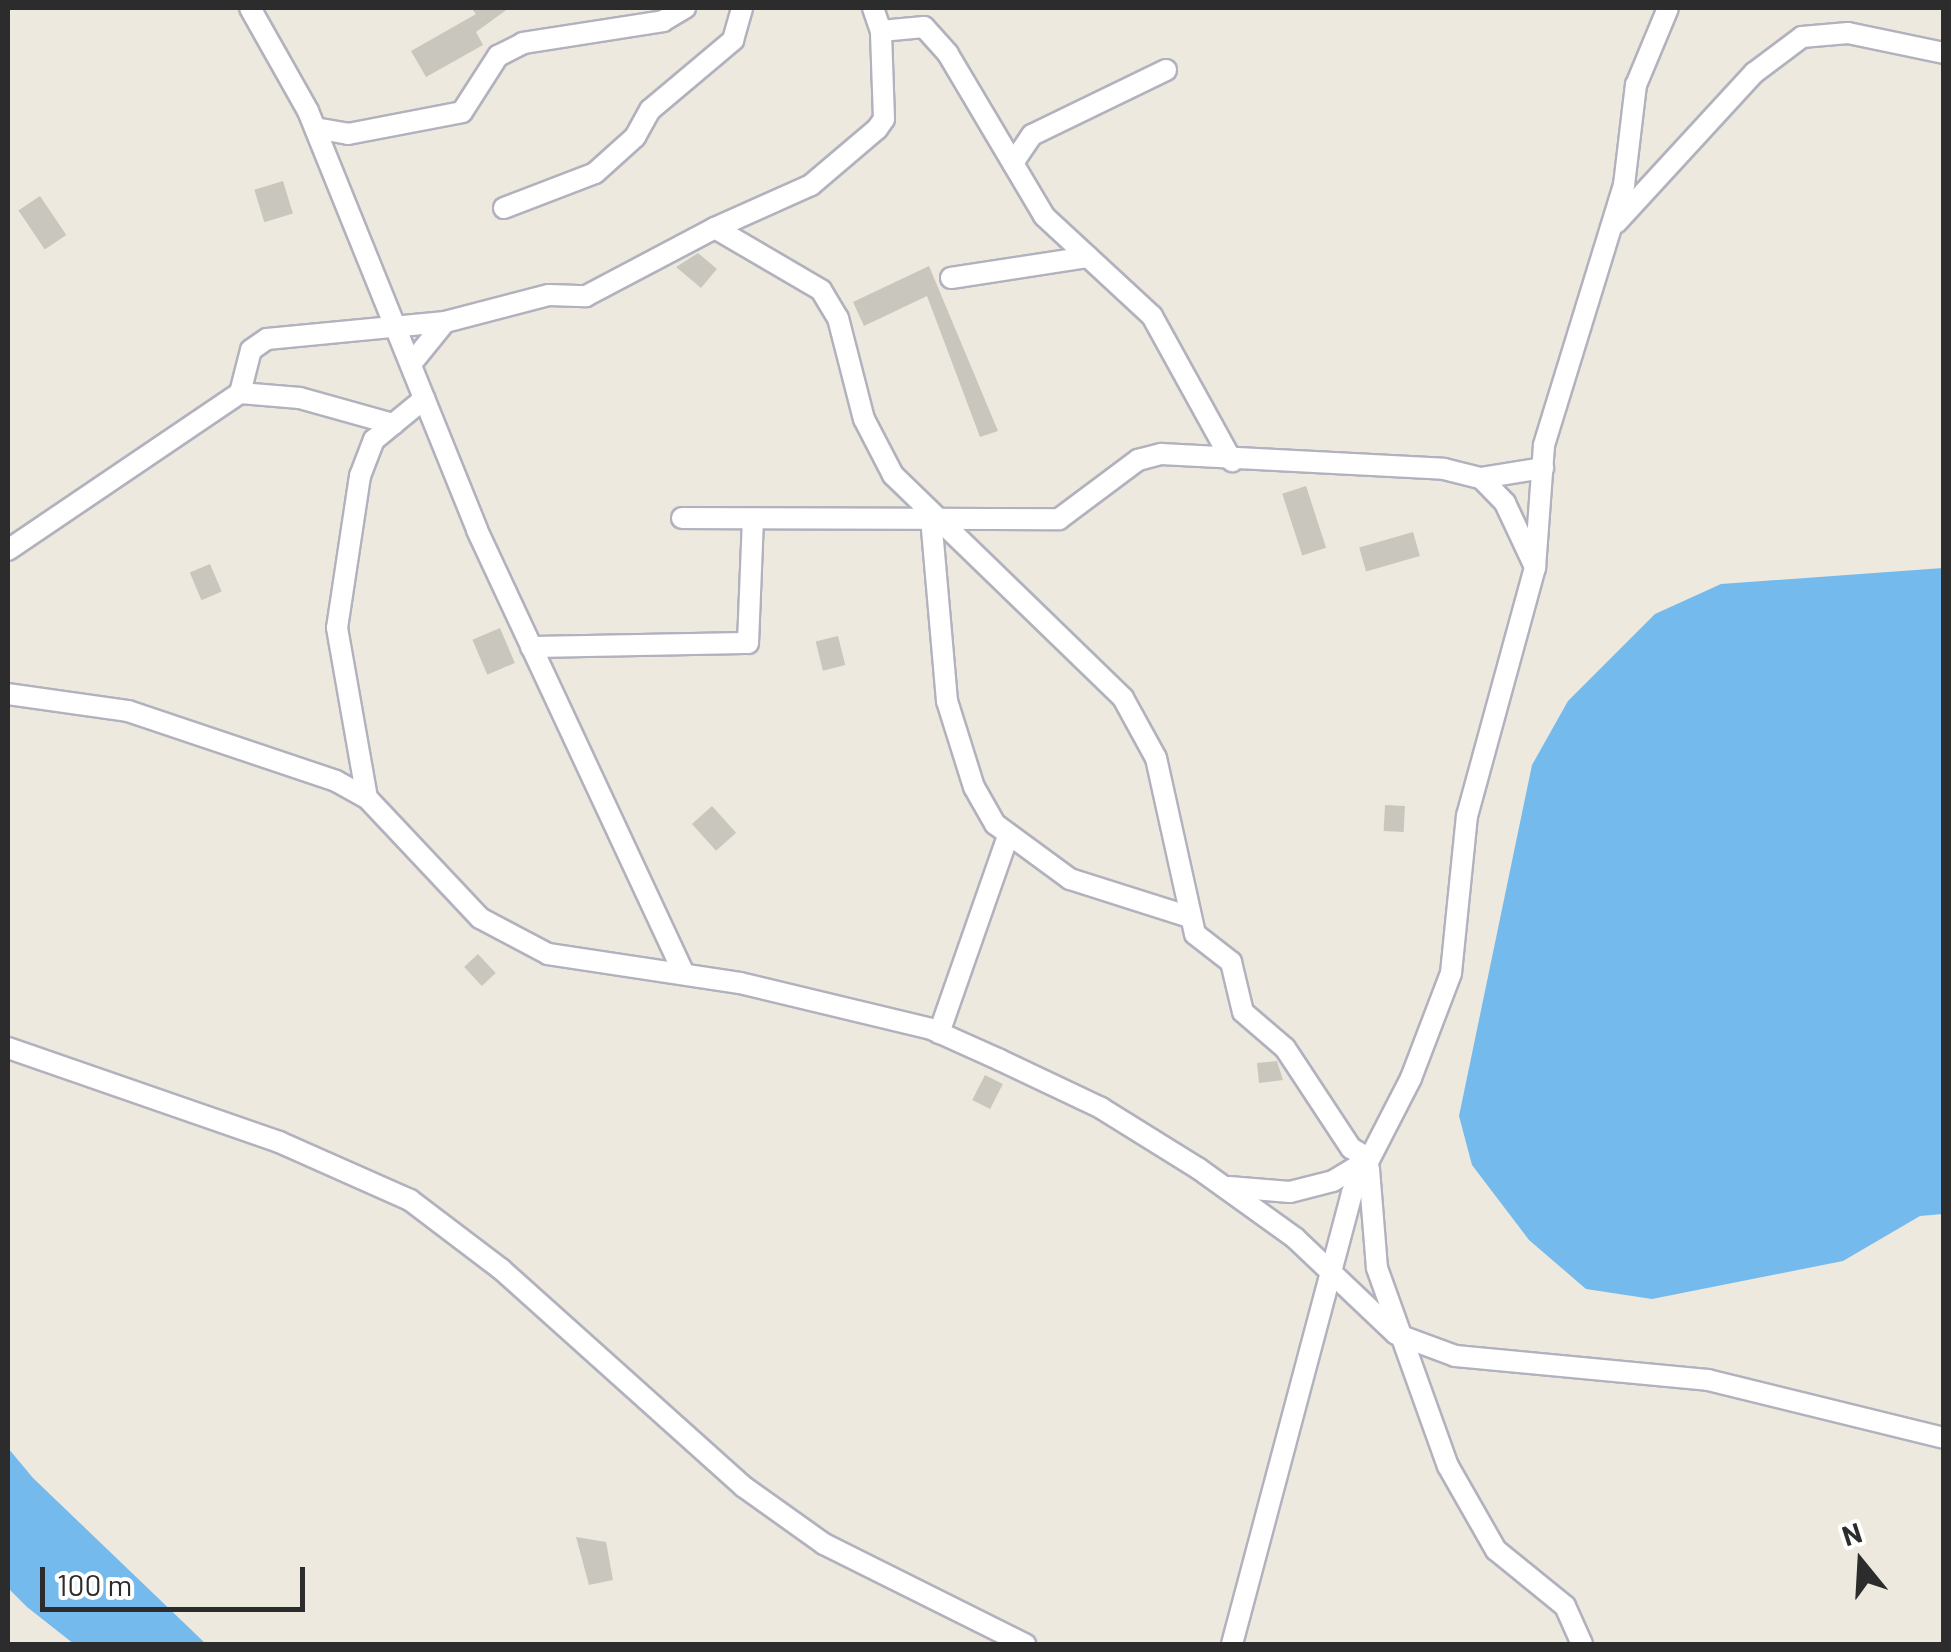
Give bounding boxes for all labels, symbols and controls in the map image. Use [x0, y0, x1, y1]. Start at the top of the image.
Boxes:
north arrow [1811, 1512, 1911, 1612]
text: N [1838, 1514, 1866, 1553]
scale bar [45, 1547, 310, 1609]
text: 100 m [57, 1566, 132, 1602]

